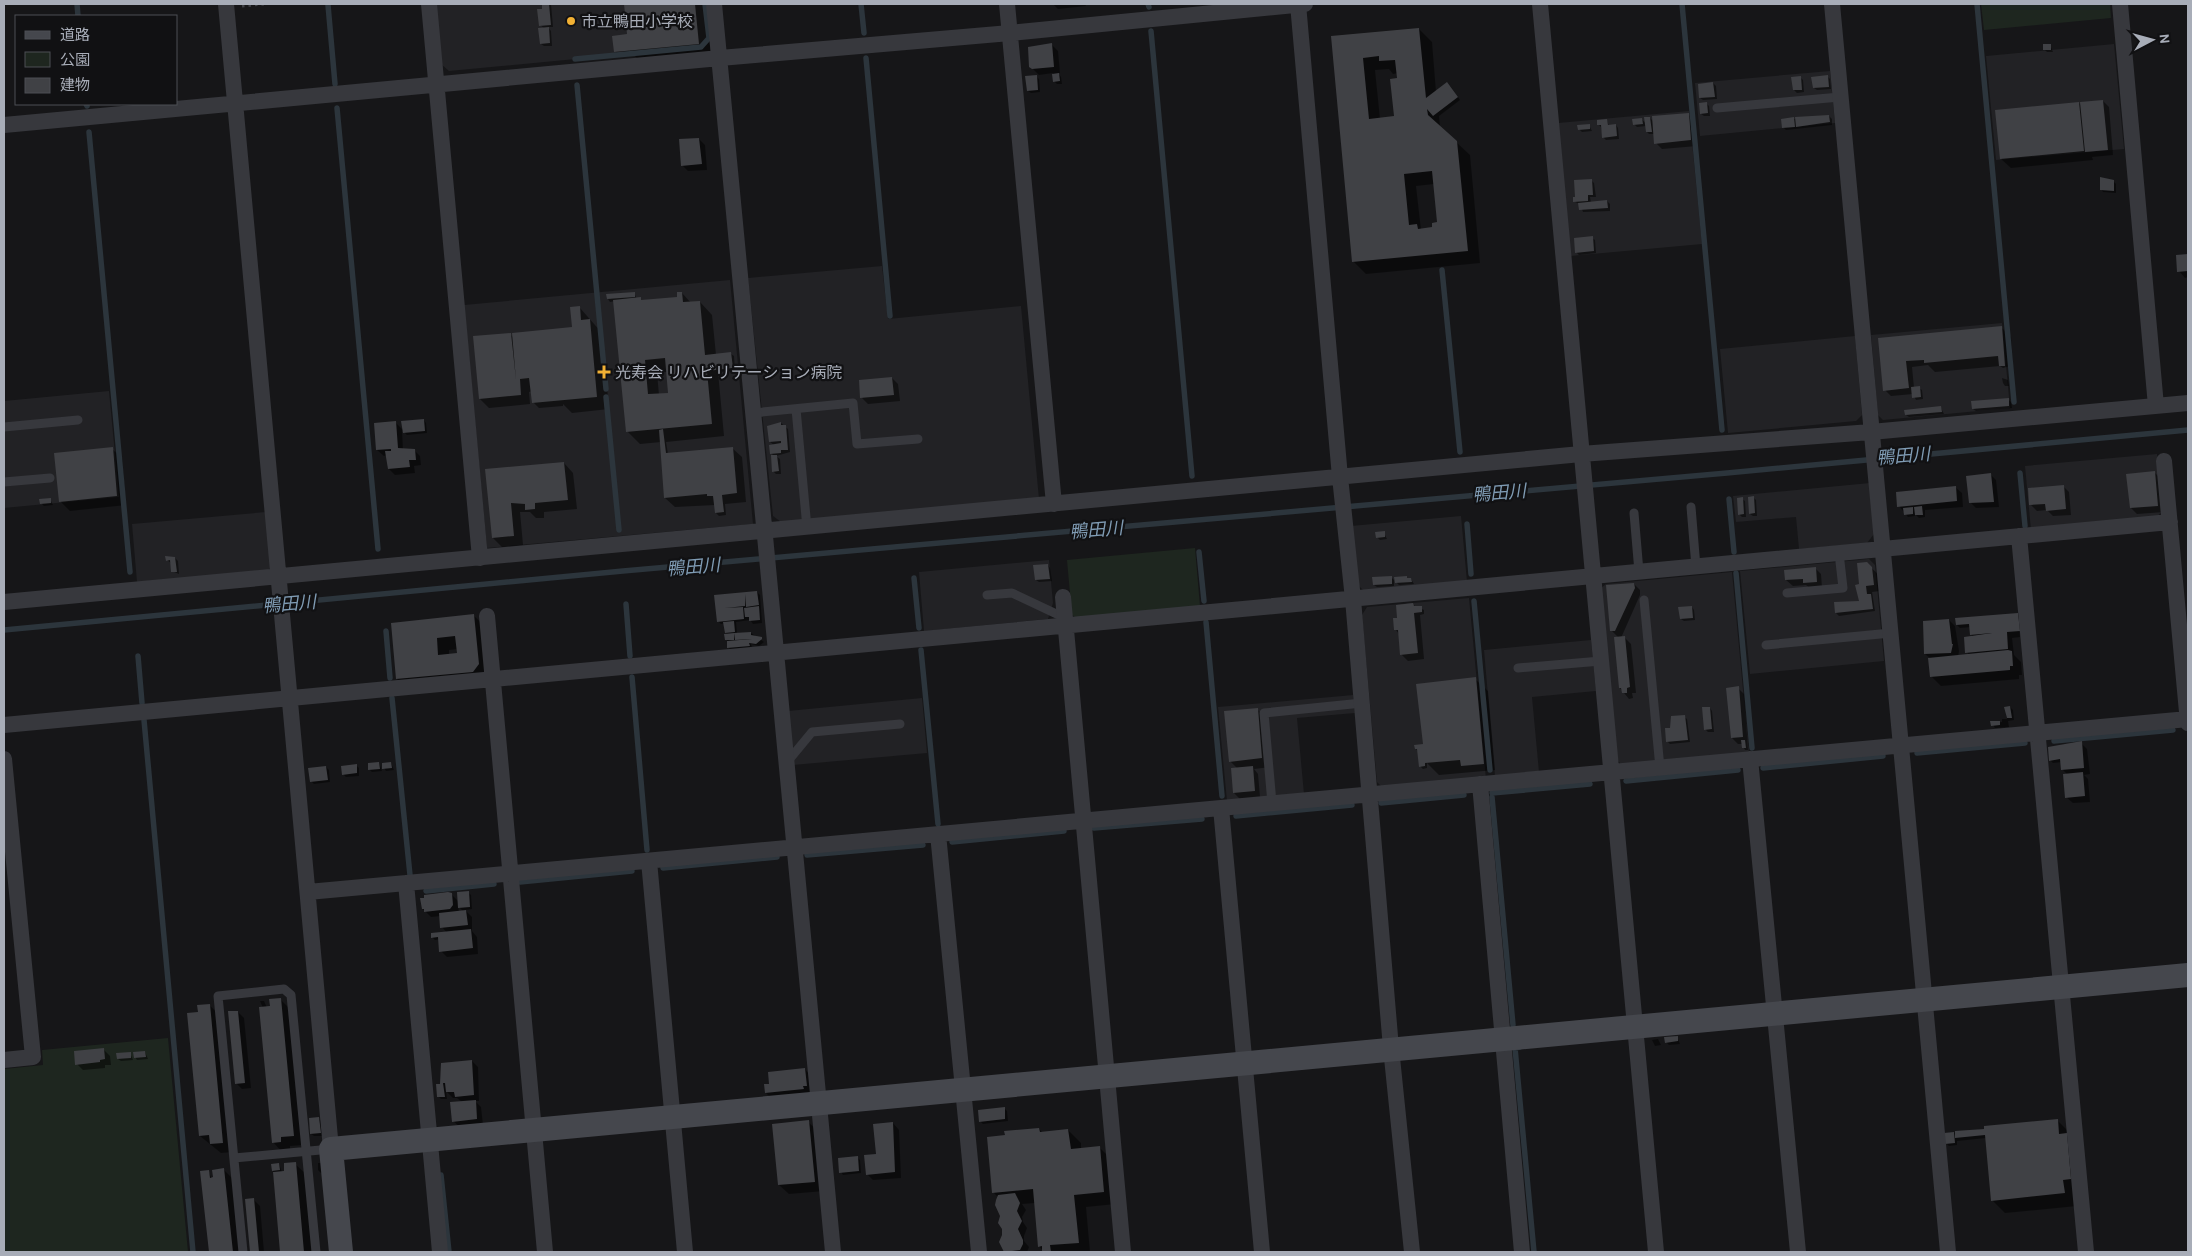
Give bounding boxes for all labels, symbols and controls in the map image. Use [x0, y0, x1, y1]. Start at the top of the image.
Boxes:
place label: 市立鴨田小学校 [581, 12, 693, 31]
legend [15, 15, 178, 105]
marker: 市立鴨田小学校 [565, 15, 577, 27]
north arrow [2127, 15, 2177, 65]
text: 道路 [60, 26, 90, 44]
text: N [2155, 33, 2173, 45]
text: 公園 [60, 51, 90, 69]
text: 建物 [60, 76, 90, 94]
place label: 光寿会 リハビリテーション病院 [615, 363, 842, 382]
marker: 光寿会 リハビリテーション病院 [597, 365, 611, 379]
water label: 鴨田川 [1875, 443, 1933, 469]
water label: 鴨田川 [1471, 480, 1529, 506]
water label: 鴨田川 [1068, 517, 1126, 543]
water label: 鴨田川 [665, 554, 723, 580]
water label: 鴨田川 [261, 591, 319, 617]

